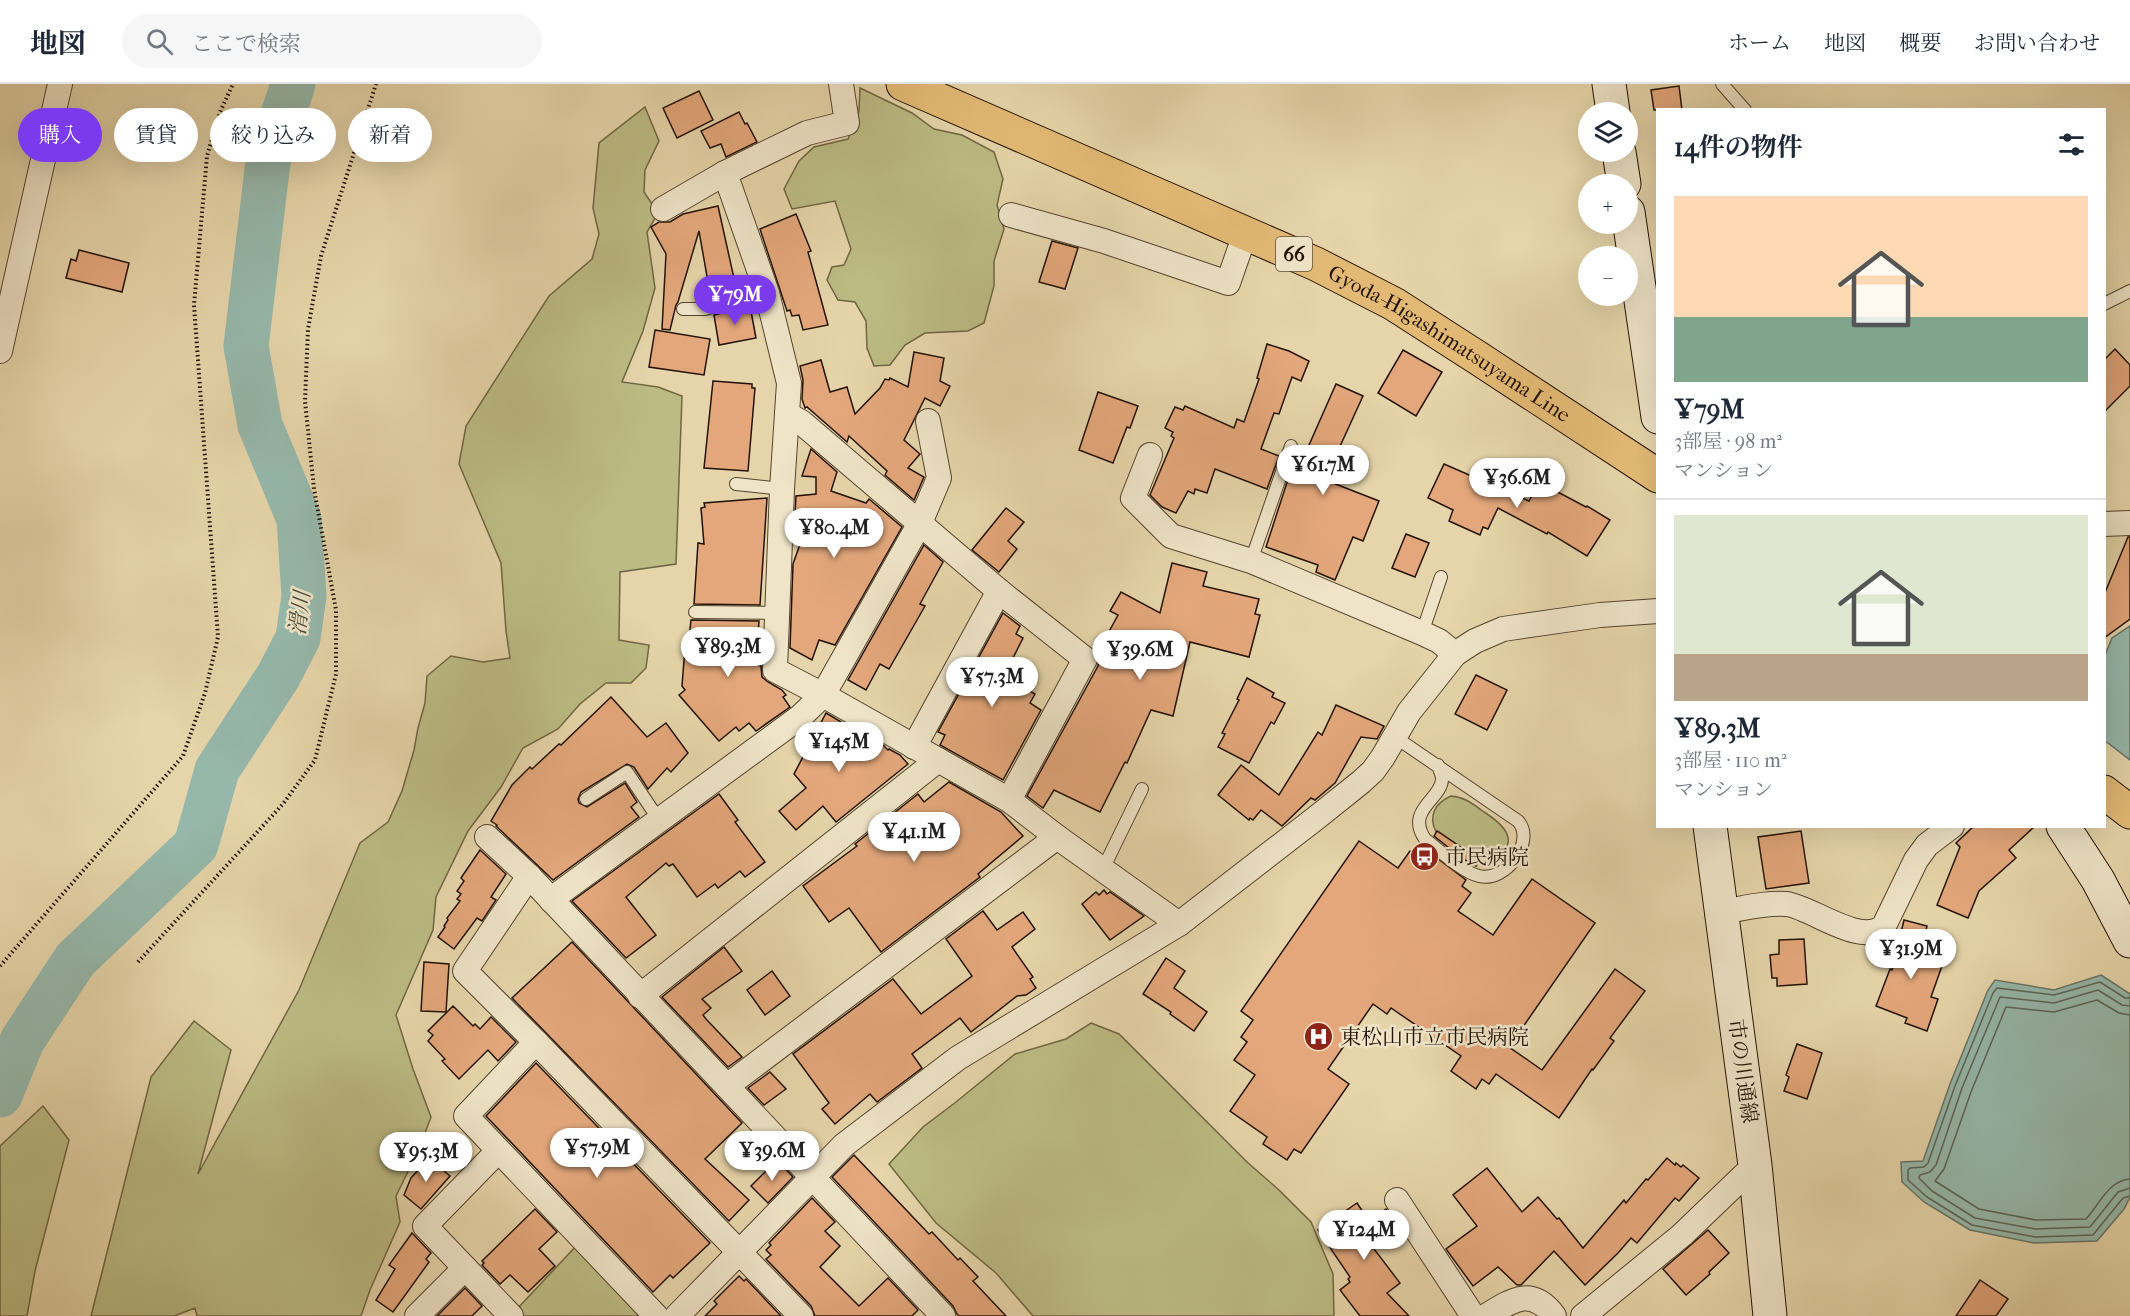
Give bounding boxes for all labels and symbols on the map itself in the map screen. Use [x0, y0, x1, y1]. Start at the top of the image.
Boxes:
road number: 66 [1276, 237, 1312, 271]
street label: Gyoda-Higashimatsuyama Line [1324, 260, 1575, 427]
pin: ¥79M [699, 275, 771, 326]
pin: ¥61.7M [1274, 445, 1372, 496]
pin: ¥36.6M [1468, 458, 1566, 509]
pin: ¥80.4M [785, 508, 883, 559]
water label: 滑川 [284, 588, 316, 637]
pin: ¥89.3M [679, 627, 777, 678]
pin: ¥39.6M [1091, 630, 1189, 681]
pin: ¥57.3M [943, 657, 1041, 708]
pin: ¥145M [797, 722, 881, 773]
pin: ¥41.1M [865, 812, 963, 863]
bus stop icon: 市民病院 [1408, 841, 1440, 873]
place label: 市民病院 [1445, 845, 1529, 869]
pin: ¥31.9M [1862, 929, 1960, 980]
street label: 市の川通線 [1724, 1017, 1762, 1125]
hospital icon: 東松山市立市民病院 [1303, 1021, 1335, 1053]
place label: 東松山市立市民病院 [1340, 1025, 1529, 1049]
pin: ¥57.9M [548, 1128, 646, 1179]
pin: ¥39.6M [723, 1131, 821, 1182]
pin: ¥95.3M [377, 1132, 475, 1183]
pin: ¥124M [1322, 1210, 1406, 1261]

